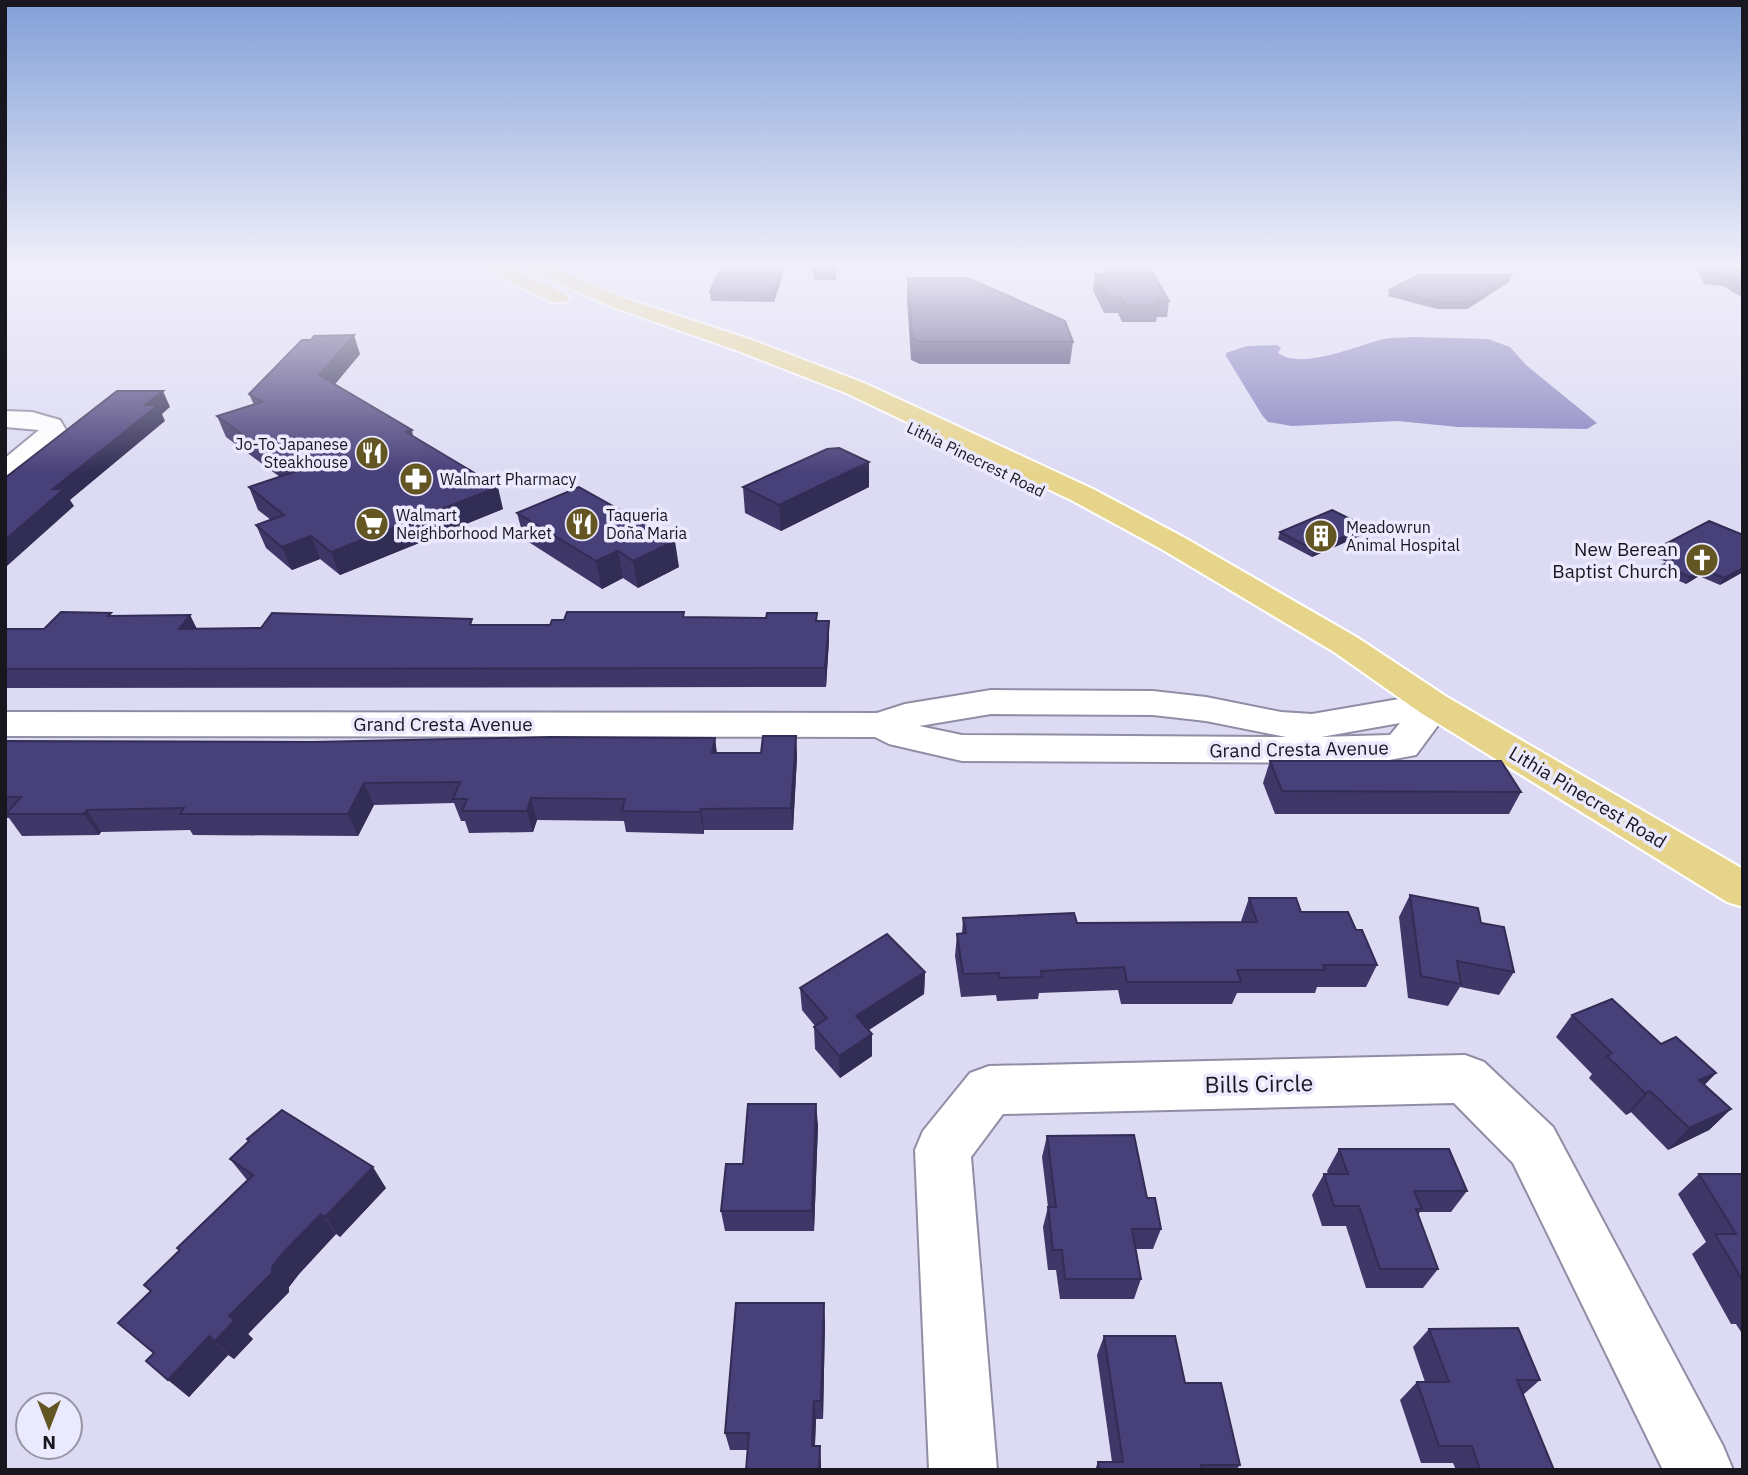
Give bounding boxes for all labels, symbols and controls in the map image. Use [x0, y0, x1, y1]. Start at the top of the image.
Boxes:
street label: Lithia Pinecrest Road [904, 417, 1048, 501]
place label: Jo-To Japanese Steakhouse [235, 434, 348, 472]
restaurant icon: Jo-To Japanese Steakhouse [353, 434, 391, 472]
pharmacy icon: Walmart Pharmacy [397, 460, 435, 498]
place label: Walmart Pharmacy [440, 469, 577, 489]
supermarket icon: Walmart Neighborhood Market [353, 505, 391, 543]
place label: Walmart Neighborhood Market [396, 505, 552, 543]
restaurant icon: Taqueria Doña Maria [563, 505, 601, 543]
place label: Taqueria Doña Maria [606, 505, 688, 543]
building icon: Meadowrun Animal Hospital [1302, 517, 1340, 555]
place label: Meadowrun Animal Hospital [1346, 517, 1460, 555]
place label: New Berean Baptist Church [1552, 537, 1678, 583]
church icon: New Berean Baptist Church [1683, 541, 1721, 579]
street label: Grand Cresta Avenue [353, 712, 533, 736]
street label: Grand Cresta Avenue [1209, 735, 1389, 763]
street label: Lithia Pinecrest Road [1505, 741, 1671, 853]
street label: Bills Circle [1204, 1067, 1314, 1099]
north arrow [14, 1391, 84, 1461]
text: N [42, 1431, 56, 1455]

